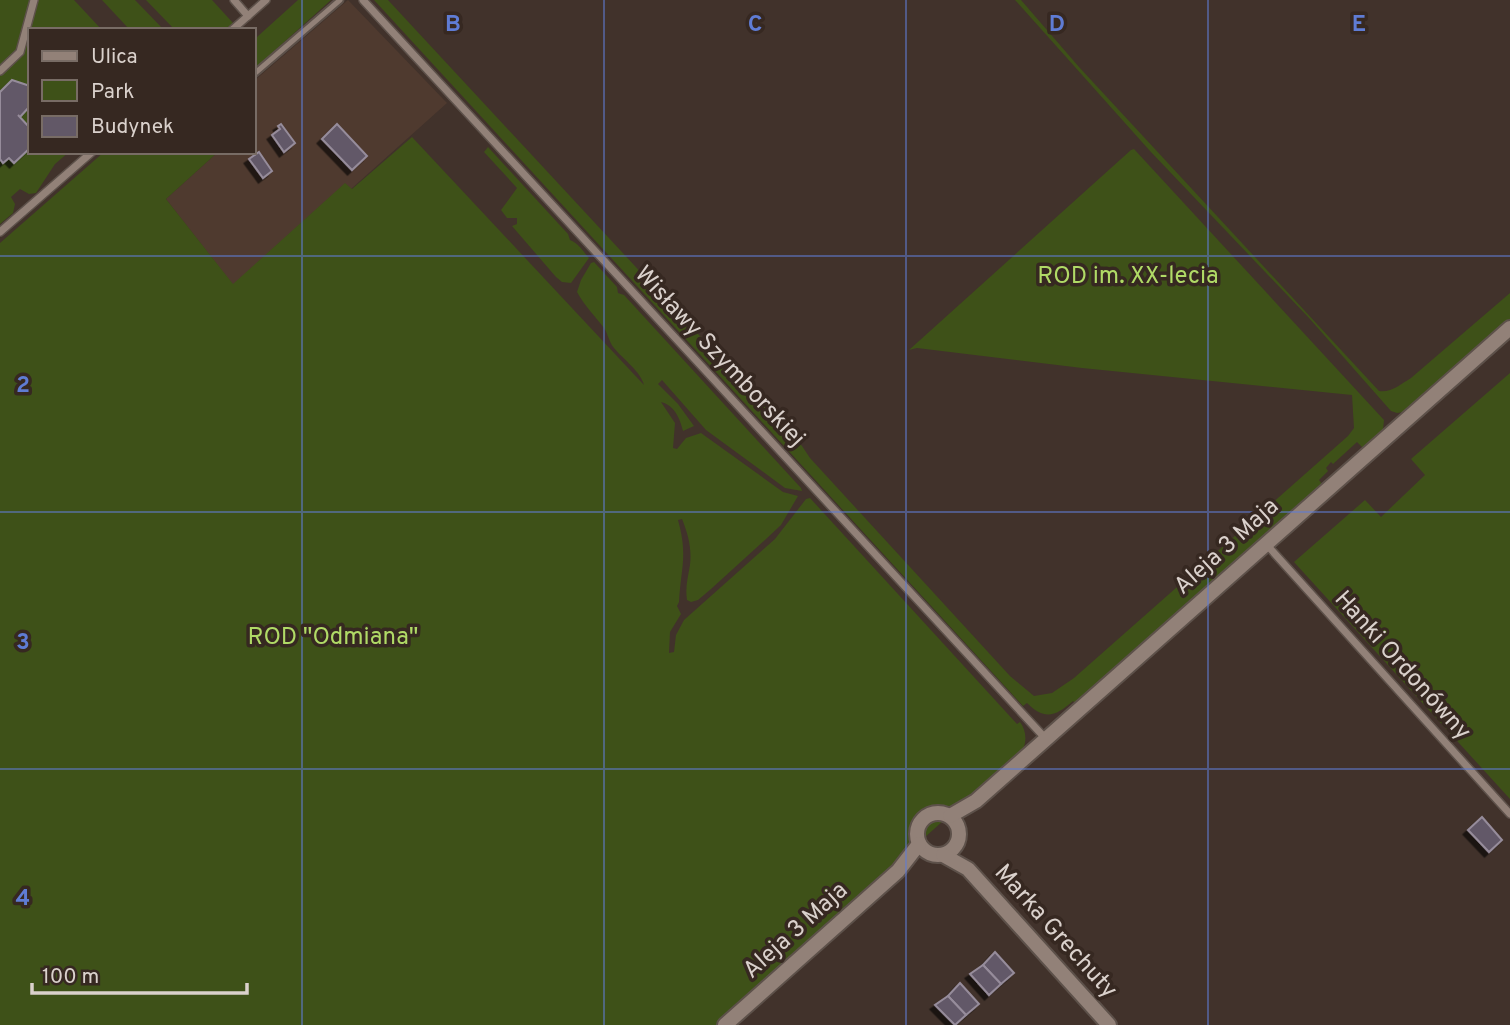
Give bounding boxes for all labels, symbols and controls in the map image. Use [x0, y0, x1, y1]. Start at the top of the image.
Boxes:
text: B [445, 11, 461, 40]
text: C [748, 11, 762, 40]
text: D [1049, 11, 1065, 40]
text: E [1352, 11, 1366, 40]
legend [28, 28, 256, 154]
text: Ulica [91, 44, 138, 71]
text: Park [91, 79, 134, 106]
text: Budynek [91, 114, 174, 141]
street label: Wisławy Szymborskiej [627, 260, 811, 454]
park label: ROD im. XX-lecia [1037, 262, 1219, 292]
text: 2 [16, 372, 30, 401]
street label: Aleja 3 Maja [1168, 492, 1286, 602]
street label: Hanki Ordonówny [1327, 585, 1477, 747]
park label: ROD "Odmiana" [247, 623, 419, 653]
text: 3 [16, 629, 30, 658]
street label: Marka Grechuty [987, 859, 1123, 1005]
street label: Aleja 3 Maja [737, 876, 855, 986]
text: 4 [16, 885, 30, 914]
scale bar [32, 951, 247, 995]
text: 100 m [42, 964, 99, 991]

